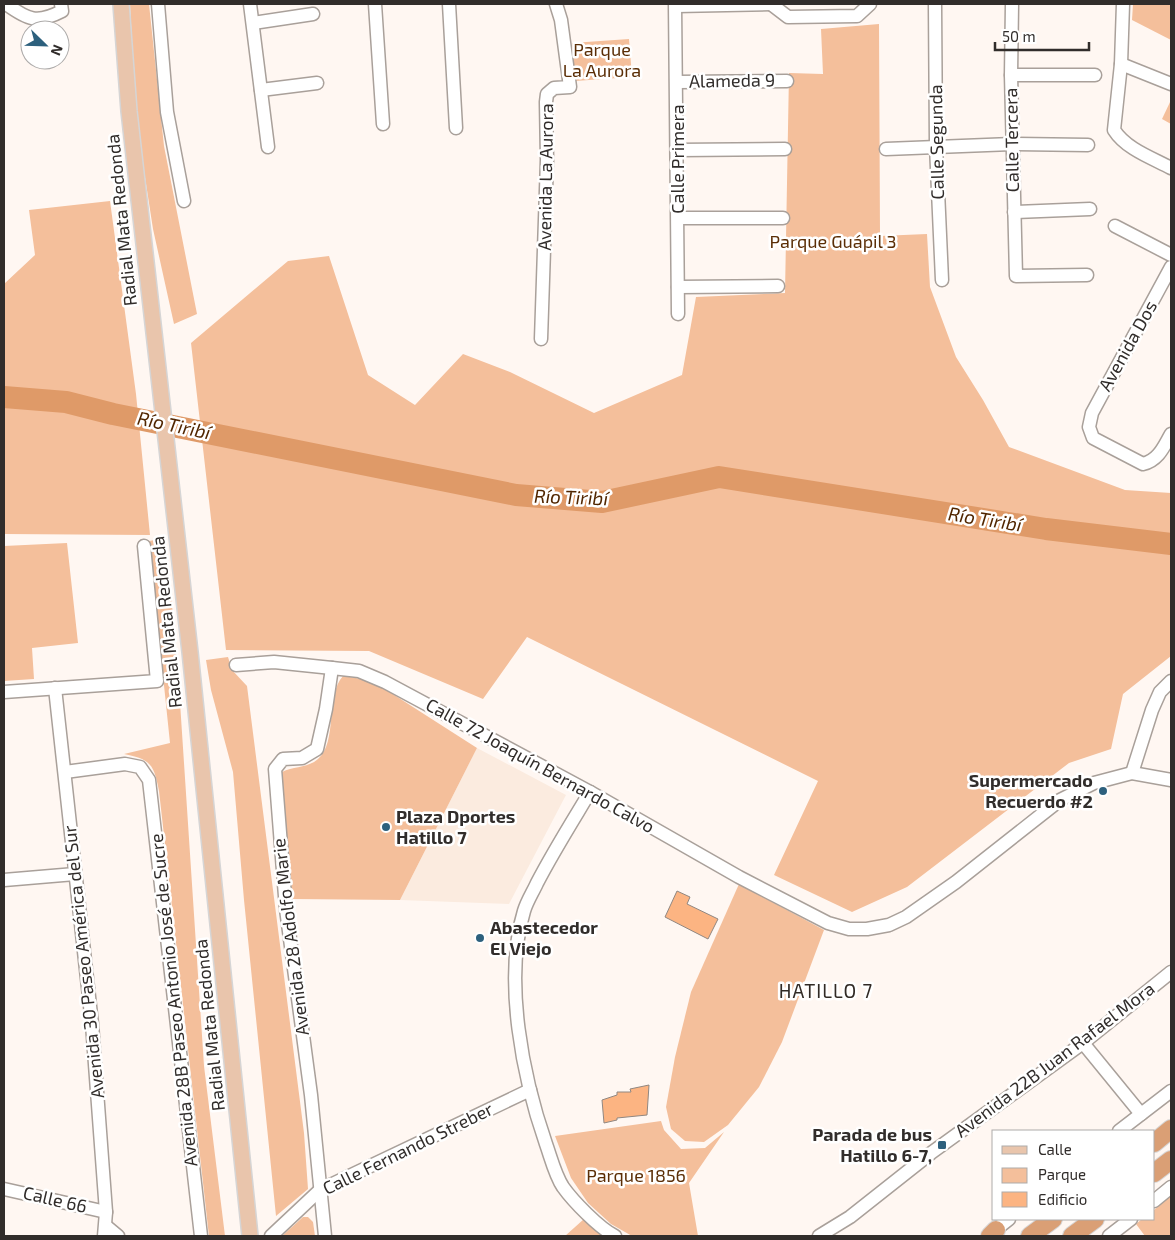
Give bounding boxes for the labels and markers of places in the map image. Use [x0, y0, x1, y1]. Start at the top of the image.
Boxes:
place label: Supermercado Recuerdo #2 [969, 769, 1093, 812]
marker: Supermercado Recuerdo #2 [1097, 785, 1109, 797]
place label: Plaza Dportes Hatillo 7 [396, 805, 515, 848]
marker: Plaza Dportes Hatillo 7 [380, 821, 392, 833]
place label: Abastecedor El Viejo [490, 916, 598, 959]
marker: Abastecedor El Viejo [474, 932, 486, 944]
place label: Parada de bus Hatillo 6-7, [812, 1123, 932, 1166]
marker: Parada de bus Hatillo 6-7, [936, 1139, 948, 1151]

